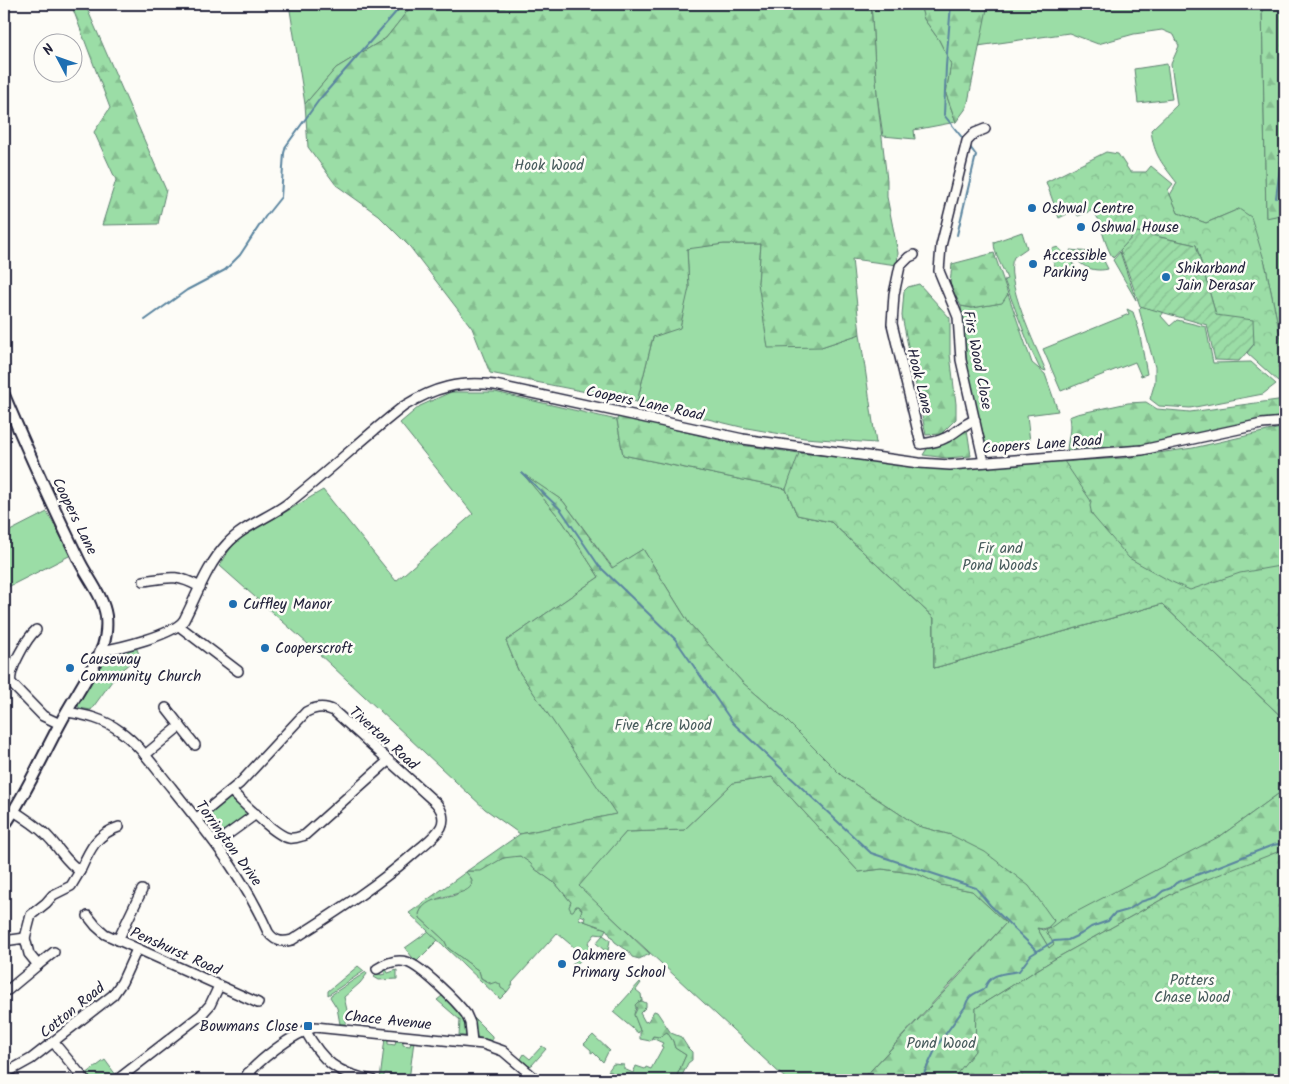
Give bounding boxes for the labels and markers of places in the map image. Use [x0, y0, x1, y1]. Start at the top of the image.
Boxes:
place label: Oshwal Centre [1042, 197, 1134, 221]
marker: Oshwal Centre [1026, 202, 1038, 214]
place label: Oshwal House [1091, 216, 1179, 240]
marker: Oshwal House [1075, 221, 1087, 233]
place label: Accessible Parking [1043, 244, 1107, 285]
place label: Shikarband Jain Derasar [1176, 257, 1255, 298]
marker: Accessible Parking [1027, 258, 1039, 270]
marker: Shikarband Jain Derasar [1160, 271, 1172, 283]
place label: Cuffley Manor [243, 593, 332, 617]
marker: Cuffley Manor [227, 598, 239, 610]
place label: Cooperscroft [275, 637, 353, 661]
marker: Cooperscroft [259, 642, 271, 654]
place label: Causeway Community Church [80, 648, 201, 689]
marker: Causeway Community Church [64, 662, 76, 674]
place label: Oakmere Primary School [572, 944, 666, 985]
marker: Oakmere Primary School [556, 958, 568, 970]
place label: Bowmans Close [200, 1015, 298, 1039]
marker: Bowmans Close [302, 1020, 314, 1032]

